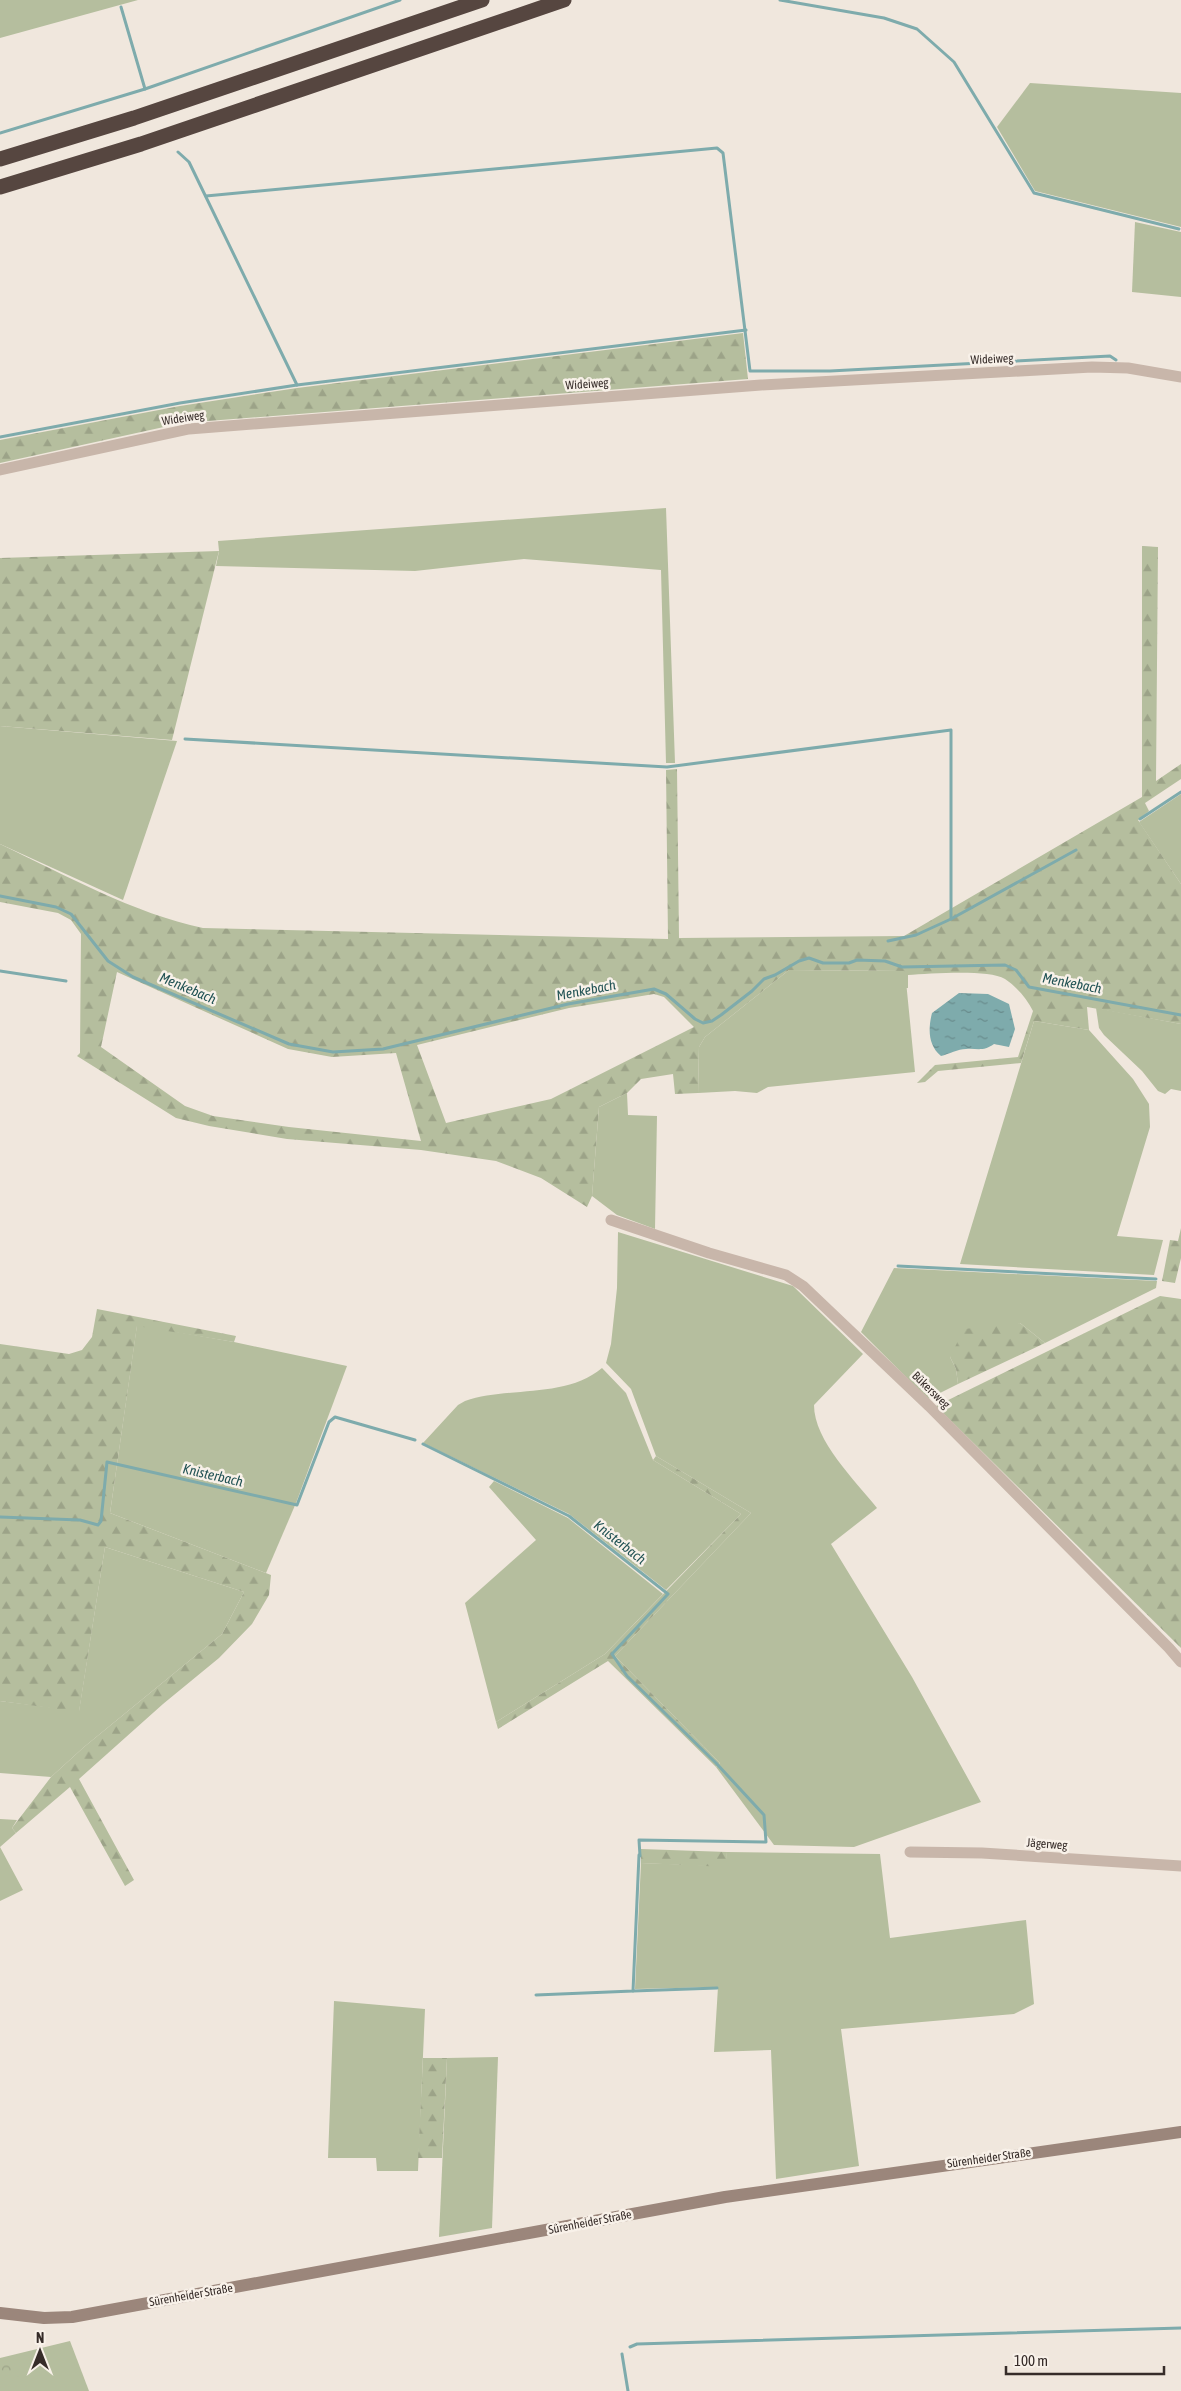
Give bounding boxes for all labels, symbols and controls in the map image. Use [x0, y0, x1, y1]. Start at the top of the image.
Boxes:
street label: Wideiweg [970, 351, 1015, 367]
street label: Wideiweg [565, 375, 610, 392]
street label: Wideiweg [161, 408, 206, 428]
water label: Menkebach [157, 969, 219, 1007]
water label: Menkebach [1041, 969, 1103, 997]
water label: Menkebach [555, 976, 617, 1004]
street label: Bükersweg [909, 1368, 954, 1412]
water label: Knisterbach [181, 1460, 245, 1490]
water label: Knisterbach [591, 1517, 649, 1567]
street label: Jägerweg [1026, 1836, 1069, 1852]
street label: Sürenheider Straße [946, 2145, 1032, 2171]
street label: Sürenheider Straße [547, 2207, 633, 2237]
street label: Sürenheider Straße [148, 2281, 234, 2309]
north arrow [15, 2326, 65, 2376]
text: N [36, 2330, 44, 2346]
scale bar [1006, 2344, 1164, 2376]
text: 100 m [1014, 2352, 1048, 2369]

